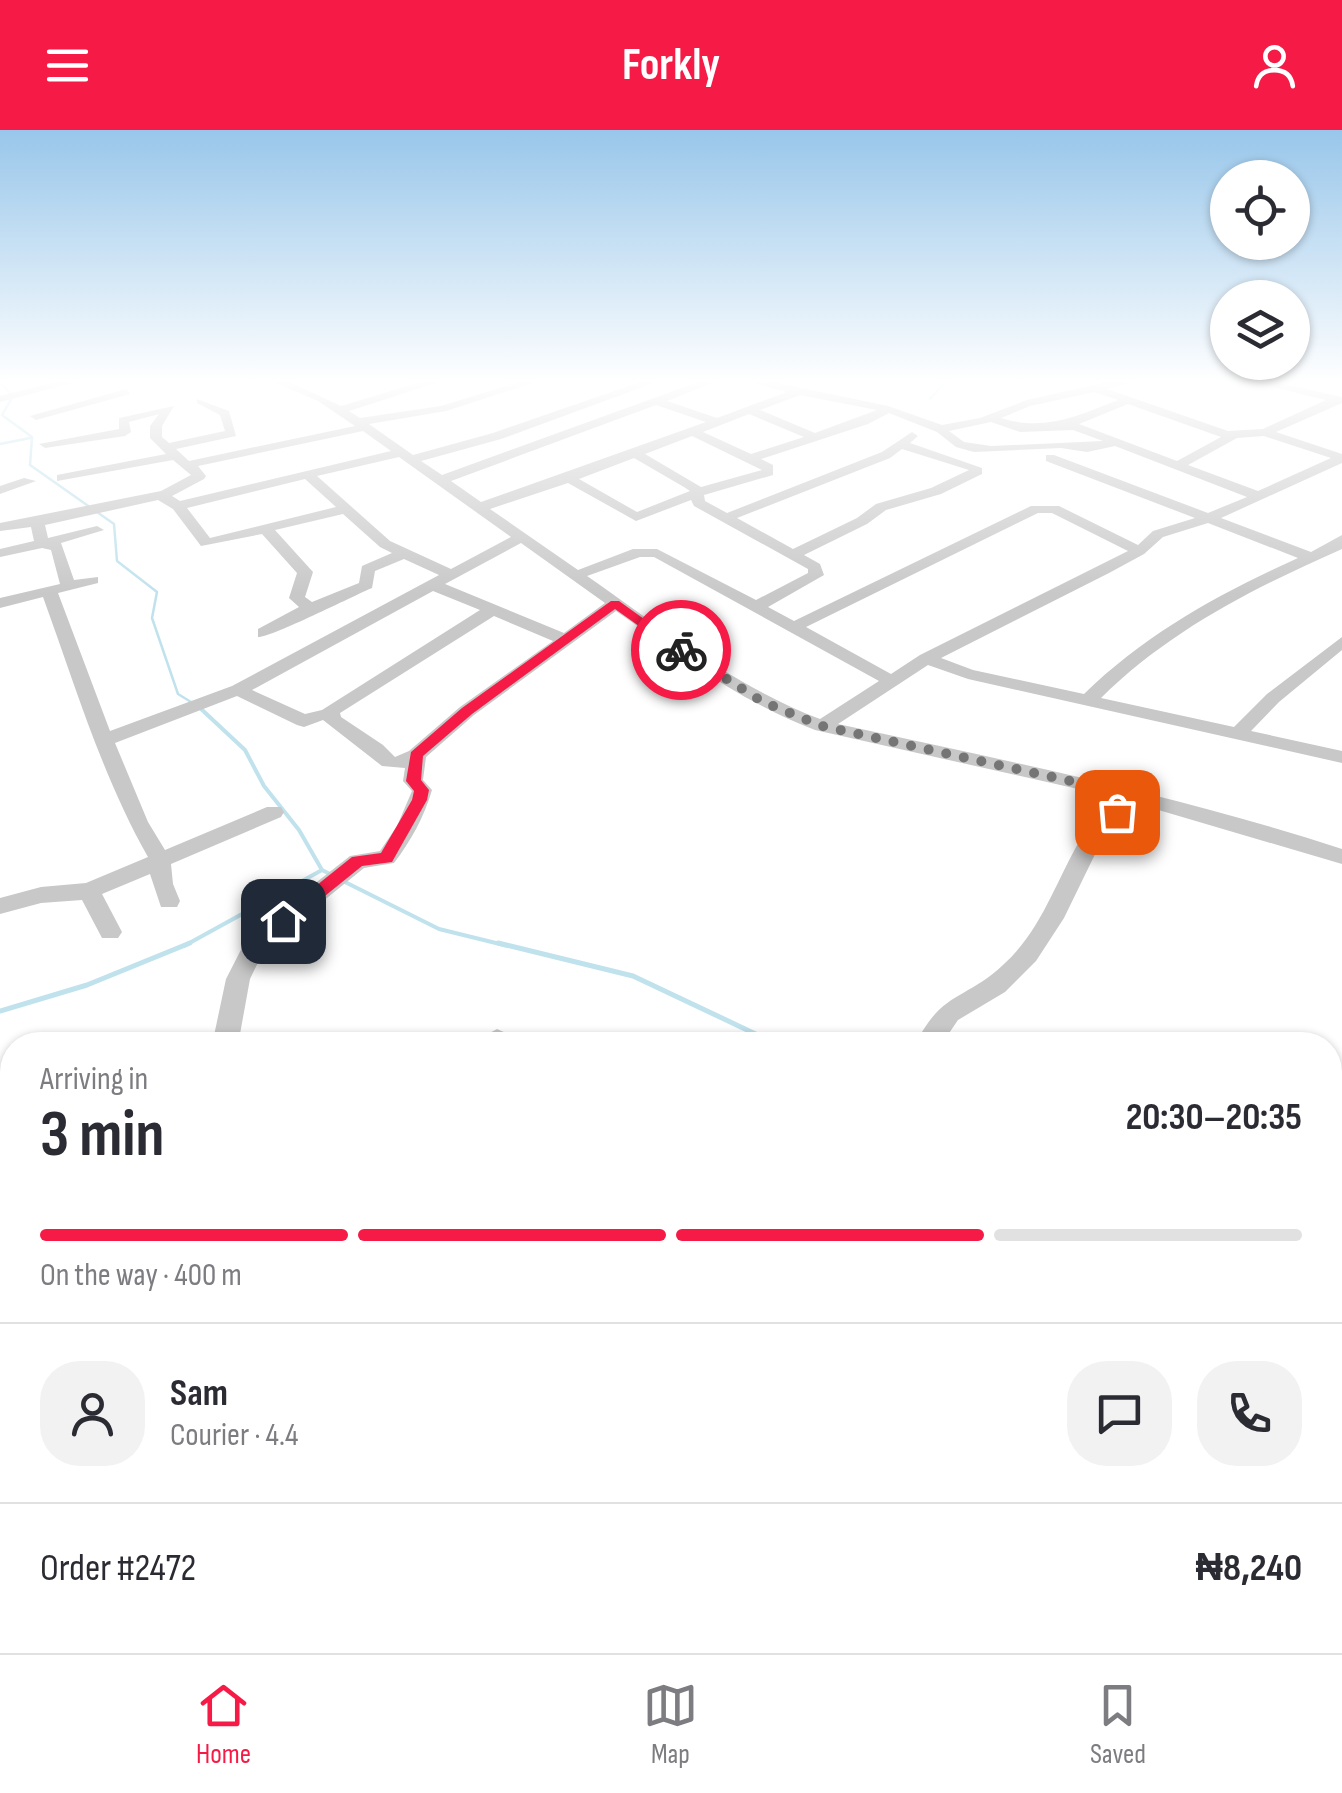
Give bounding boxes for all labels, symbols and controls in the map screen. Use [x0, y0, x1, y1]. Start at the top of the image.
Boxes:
icon: menu [40, 38, 95, 93]
text: Forkly [622, 38, 720, 93]
icon: person [1247, 38, 1302, 93]
map controls [1210, 160, 1310, 380]
button: locate [1210, 160, 1310, 260]
button: layers [1210, 280, 1310, 380]
courier [631, 600, 731, 700]
icon: bike [654, 623, 709, 678]
pin [1075, 770, 1160, 855]
icon: bag [1090, 785, 1145, 840]
pin [241, 879, 326, 964]
icon: home [256, 894, 311, 949]
text: Arriving in [40, 1060, 148, 1099]
text: 20:30–20:35 [1126, 1095, 1302, 1140]
text: 3 min [40, 1097, 164, 1175]
text: On the way · 400 m [40, 1256, 242, 1295]
button: person [40, 1361, 145, 1466]
button: chat [1067, 1361, 1172, 1466]
button: phone [1197, 1361, 1302, 1466]
text: Sam [170, 1371, 228, 1416]
text: Courier · 4.4 [170, 1416, 298, 1455]
text: Order #2472 [40, 1546, 196, 1591]
text: ₦8,240 [1196, 1546, 1302, 1591]
tab: Home [196, 1678, 251, 1771]
tab: Map [643, 1678, 698, 1771]
tab: Saved [1090, 1678, 1146, 1771]

